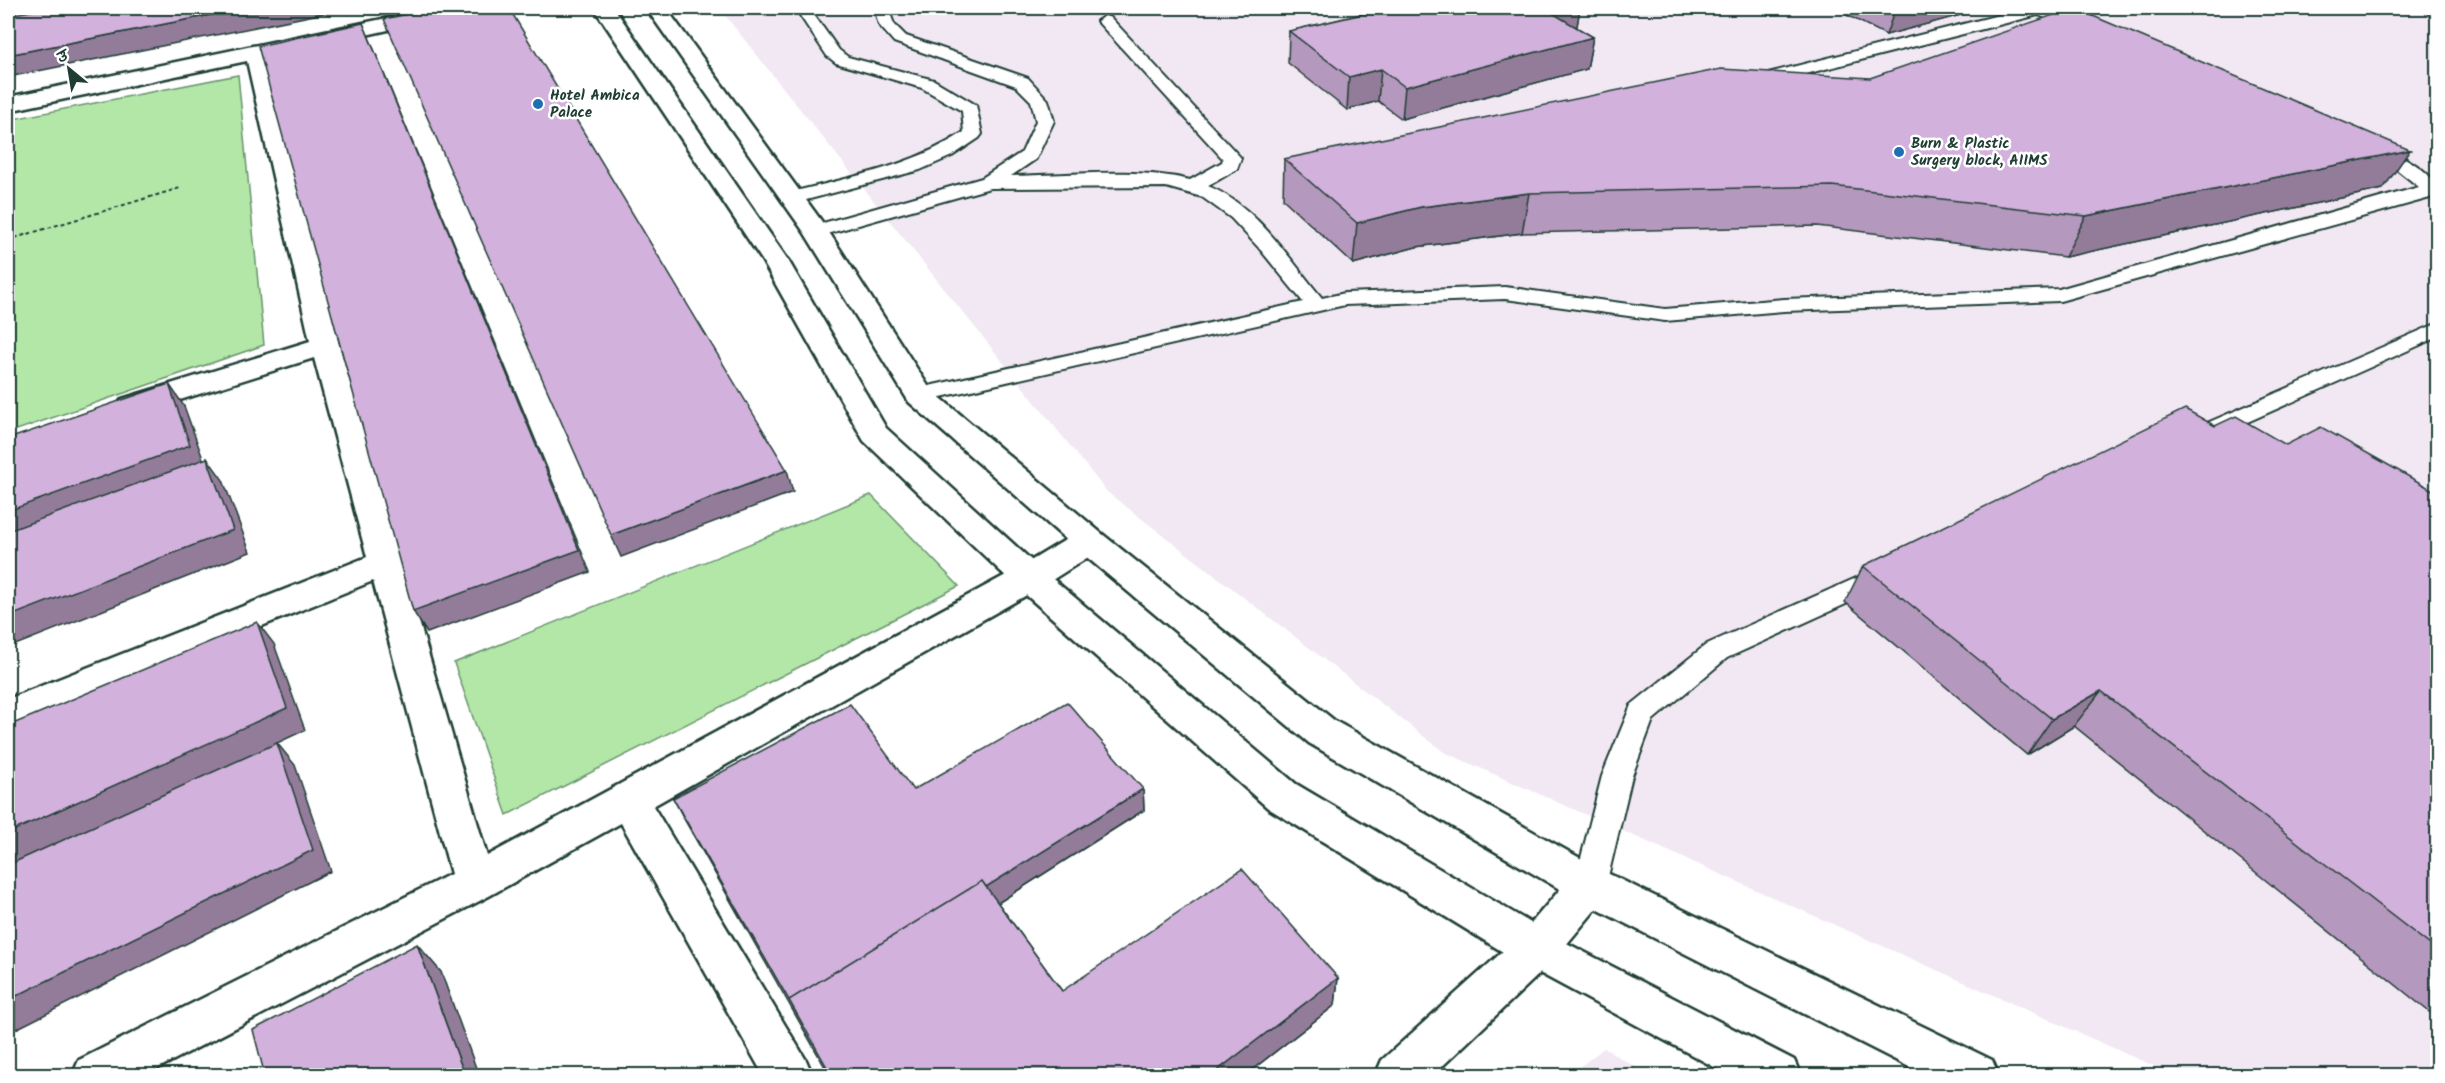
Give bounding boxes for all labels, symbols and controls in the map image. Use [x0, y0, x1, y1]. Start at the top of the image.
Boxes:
north arrow [39, 39, 99, 99]
text: उ [52, 42, 75, 71]
place label: Hotel Ambica Palace [550, 84, 640, 125]
marker: Hotel Ambica Palace [531, 97, 545, 111]
place label: Burn & Plastic Surgery block, AIIMS [1911, 132, 2048, 173]
marker: Burn & Plastic Surgery block, AIIMS [1892, 145, 1906, 159]

